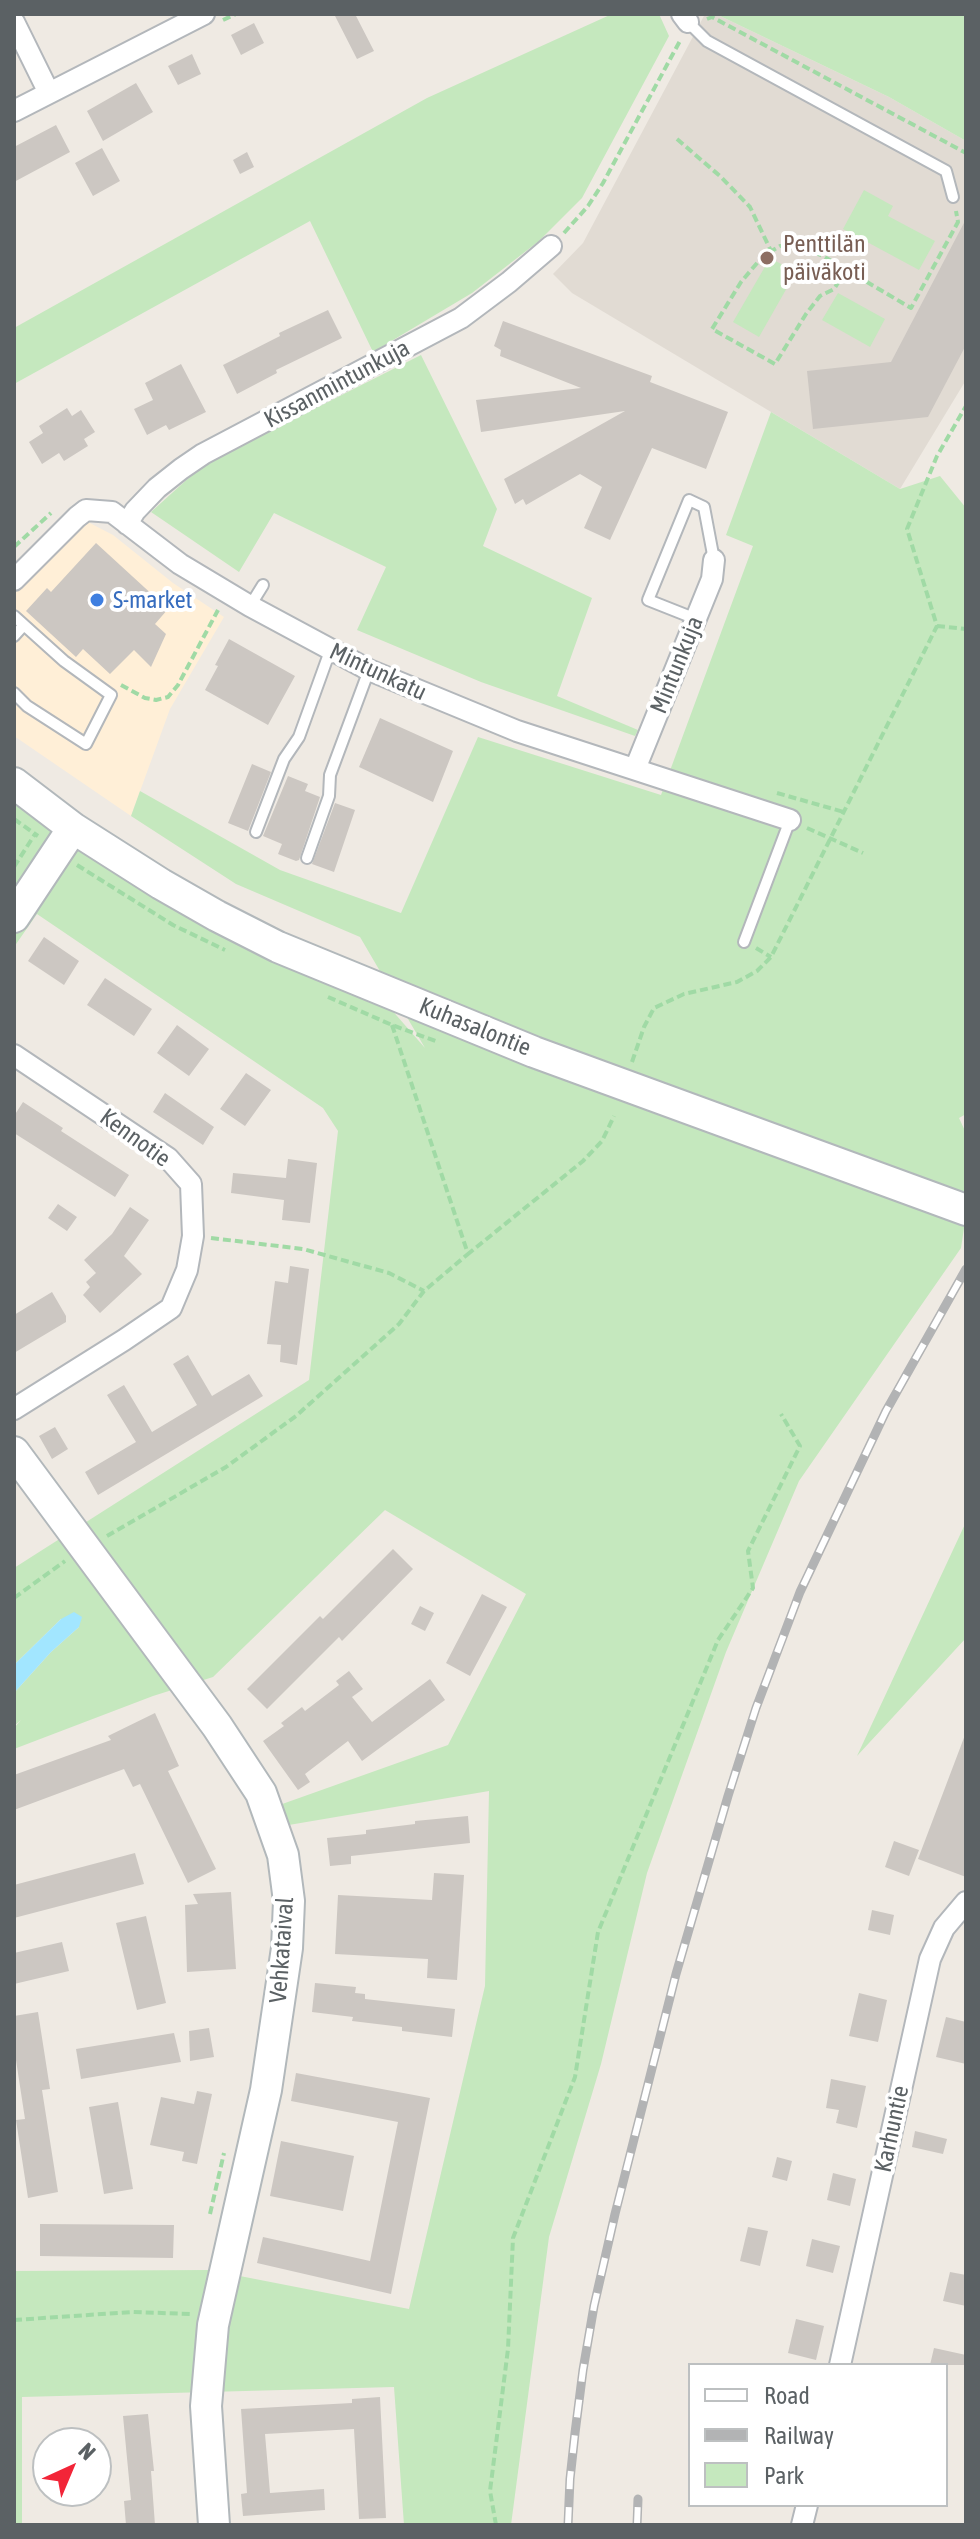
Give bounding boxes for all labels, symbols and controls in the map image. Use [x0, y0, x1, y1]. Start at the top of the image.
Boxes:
place label: Penttilän päiväkoti [783, 230, 866, 286]
marker: Penttilän päiväkoti [758, 249, 776, 267]
street label: Kissanmintunkuja [259, 334, 415, 434]
place label: S-market [113, 586, 192, 614]
marker: S-market [88, 591, 106, 609]
street label: Mintunkuja [645, 612, 709, 718]
street label: Mintunkatu [325, 637, 431, 707]
street label: Kuhasalontie [415, 992, 535, 1062]
street label: Kennotie [94, 1103, 176, 1173]
street label: Vehkataival [264, 1896, 300, 2004]
street label: Karhuntie [869, 2083, 915, 2175]
legend [688, 2363, 948, 2507]
text: Road [764, 2382, 810, 2409]
text: Railway [764, 2422, 834, 2449]
north arrow [32, 2427, 112, 2507]
text: N [74, 2437, 101, 2465]
text: Park [764, 2462, 804, 2489]

